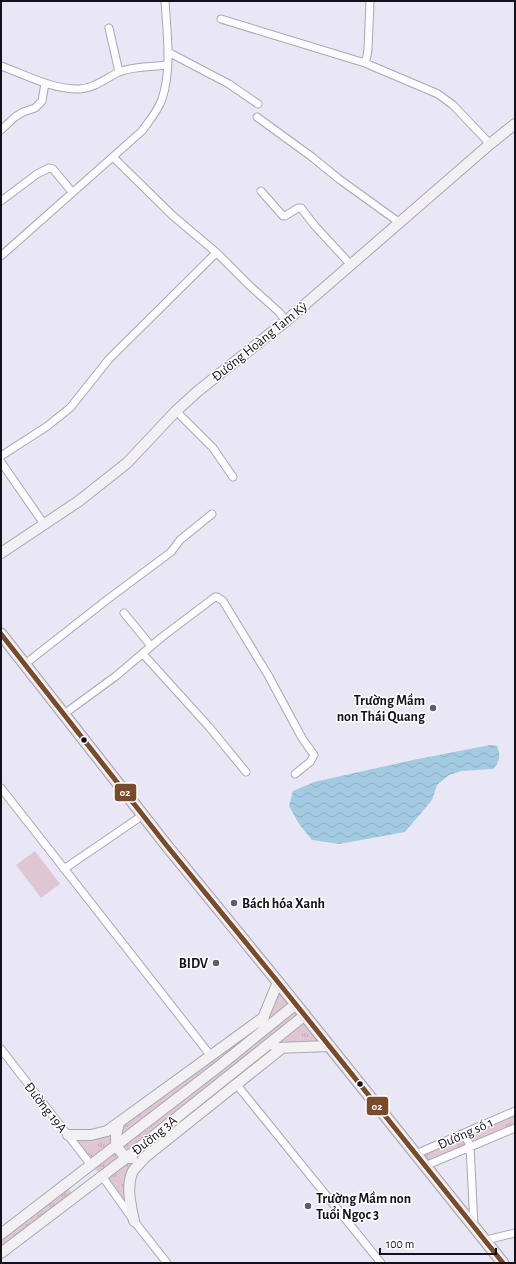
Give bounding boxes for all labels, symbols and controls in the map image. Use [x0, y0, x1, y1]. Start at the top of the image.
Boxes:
street label: Đường Hoàng Tam Kỳ [209, 299, 310, 384]
place label: Trường Mầm non Thái Quang [337, 693, 426, 724]
marker: Trường Mầm non Thái Quang [428, 703, 438, 713]
unlabelled marker [79, 735, 89, 745]
line badge: 02 [114, 783, 137, 802]
text: 02 [120, 787, 130, 798]
place label: Bách hóa Xanh [242, 897, 325, 911]
marker: Bách hóa Xanh [229, 898, 239, 908]
place label: BIDV [179, 957, 209, 971]
marker: BIDV [211, 958, 221, 968]
unlabelled marker [355, 1079, 365, 1089]
street label: Đường 19A [21, 1080, 69, 1135]
line badge: 02 [366, 1096, 389, 1116]
text: 02 [372, 1101, 382, 1112]
street label: Đường 3A [129, 1113, 180, 1158]
street label: Đường số 1 [435, 1115, 495, 1152]
place label: Trường Mầm non Tuổi Ngọc 3 [316, 1191, 411, 1222]
marker: Trường Mầm non Tuổi Ngọc 3 [303, 1201, 313, 1211]
scale bar [380, 1230, 496, 1256]
text: 100 m [386, 1238, 414, 1250]

